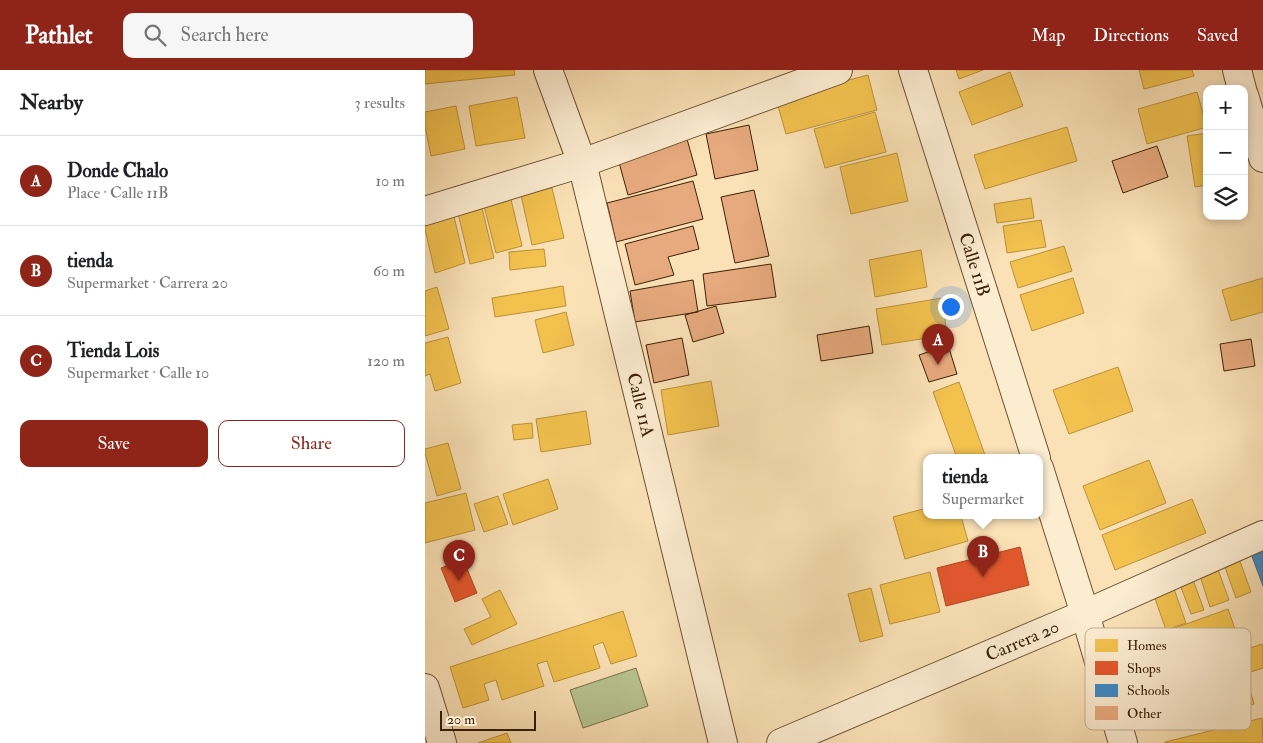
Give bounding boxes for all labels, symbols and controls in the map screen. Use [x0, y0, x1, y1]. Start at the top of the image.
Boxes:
search box [123, 13, 473, 58]
text: Pathlet [25, 20, 93, 51]
icon: search [141, 21, 169, 49]
text: Search here [181, 23, 268, 47]
text: Map [1032, 24, 1065, 47]
text: Directions [1093, 24, 1169, 47]
text: Saved [1197, 24, 1238, 47]
map controls [1203, 85, 1248, 220]
button: + [1203, 85, 1248, 130]
text: Nearby [20, 89, 83, 116]
text: 3 results [354, 93, 405, 113]
button: − [1203, 130, 1248, 175]
text: Donde Chalo [67, 159, 168, 183]
text: A [31, 171, 41, 191]
text: 10 m [375, 171, 405, 191]
button: layers [1203, 175, 1248, 220]
text: Place · Calle 11B [67, 183, 168, 203]
street label: Calle 11B [954, 230, 996, 299]
text: tienda [67, 249, 113, 273]
text: B [31, 261, 41, 281]
text: 60 m [373, 261, 405, 281]
text: Supermarket · Carrera 20 [67, 273, 228, 293]
your location [938, 294, 964, 320]
pin: A [922, 324, 954, 365]
text: Tienda Lois [67, 339, 159, 363]
text: C [30, 351, 42, 371]
text: 120 m [367, 351, 405, 371]
text: Supermarket · Calle 10 [67, 363, 209, 383]
street label: Calle 11A [622, 370, 660, 440]
button: Save [20, 420, 208, 467]
button: Share [218, 420, 405, 467]
popup [923, 454, 1043, 519]
text: tienda [942, 465, 988, 489]
text: Supermarket [942, 489, 1024, 509]
pin: B [967, 536, 999, 577]
pin: C [443, 540, 475, 581]
street label: Carrera 20 [982, 615, 1062, 666]
legend [1085, 628, 1251, 730]
text: Homes [1127, 637, 1167, 654]
text: Shops [1127, 660, 1161, 678]
text: Schools [1127, 682, 1170, 699]
text: Other [1127, 705, 1162, 722]
scale bar [440, 708, 536, 731]
text: 20 m [447, 711, 475, 728]

